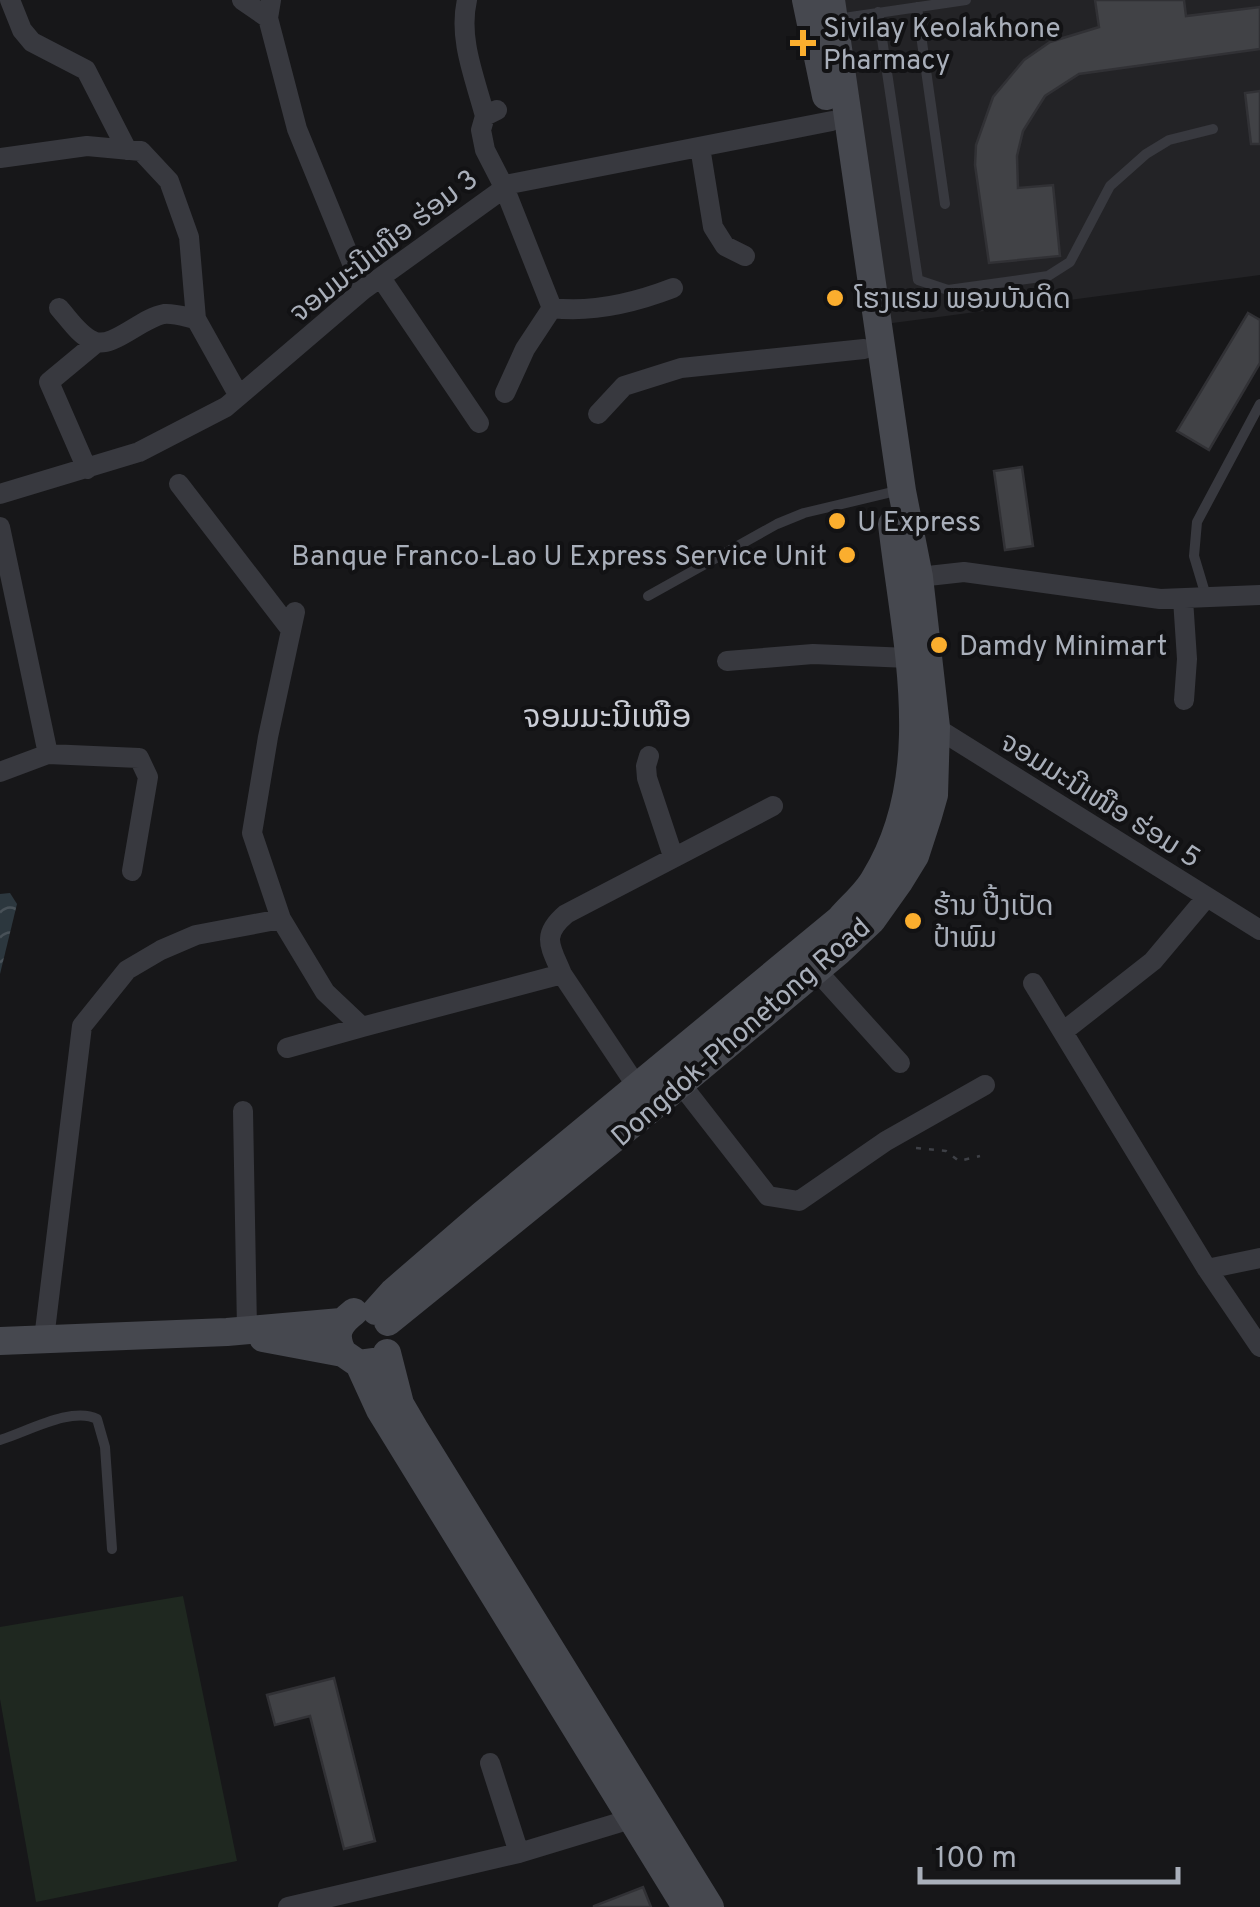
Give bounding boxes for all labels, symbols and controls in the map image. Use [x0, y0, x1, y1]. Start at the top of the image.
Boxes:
place label: Sivilay Keolakhone Pharmacy [823, 12, 1061, 80]
marker: Sivilay Keolakhone Pharmacy [792, 32, 814, 54]
street label: ຈອມມະນີເໜືອ ຮ່ອມ 3 [283, 163, 486, 332]
place label: ໂຮງແຮມ ພອນບັນດິດ [854, 283, 1071, 319]
marker: ໂຮງແຮມ ພອນບັນດິດ [824, 287, 846, 309]
place label: U Express [857, 506, 981, 542]
marker: U Express [826, 510, 848, 532]
place label: Banque Franco-Lao U Express Service Unit [291, 540, 827, 576]
marker: Banque Franco-Lao U Express Service Unit [836, 544, 858, 566]
place label: Damdy Minimart [959, 630, 1167, 666]
marker: Damdy Minimart [928, 634, 950, 656]
district label: ຈອມມະນີເໜືອ [523, 699, 691, 739]
street label: ຈອມມະນີເໜືອ ຮ່ອມ 5 [992, 725, 1206, 878]
place label: ຮ້ານ ປີ້ງເປັດ ປ້າພົມ [933, 884, 1054, 958]
marker: ຮ້ານ ປີ້ງເປັດ ປ້າພົມ [902, 910, 924, 932]
street label: Dongdok-Phonetong Road [605, 911, 879, 1156]
scale bar [920, 1822, 1178, 1884]
text: 100 m [935, 1841, 1017, 1878]

